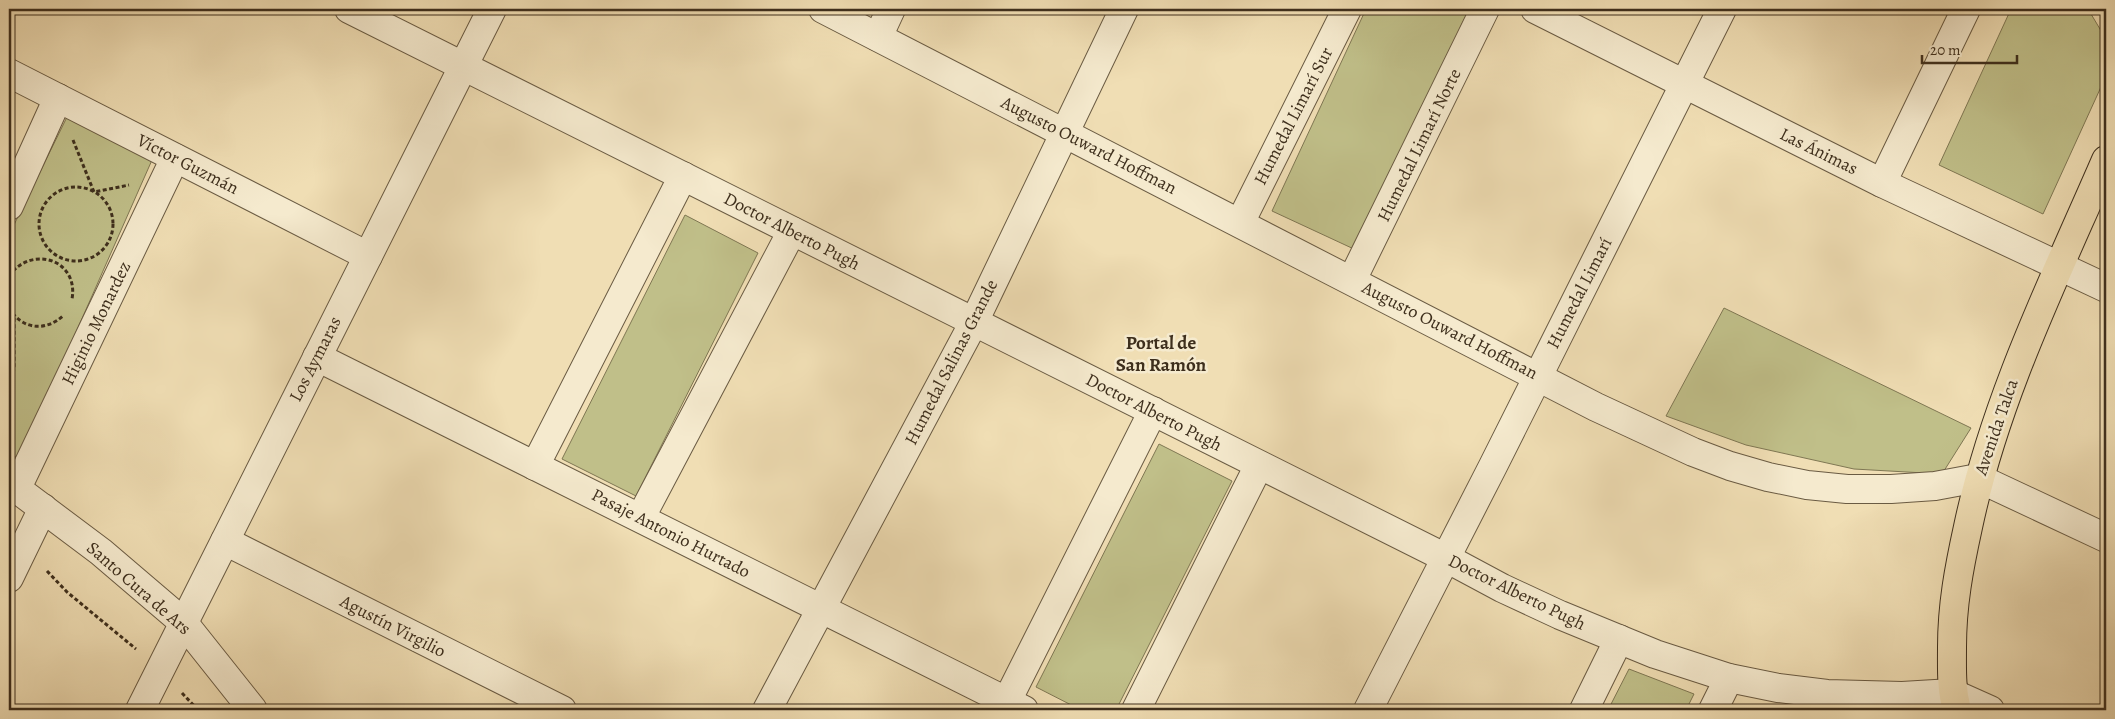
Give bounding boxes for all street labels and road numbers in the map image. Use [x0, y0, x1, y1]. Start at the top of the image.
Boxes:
street label: Humedal Limarí Sur [1248, 43, 1338, 189]
street label: Humedal Limarí Norte [1371, 64, 1467, 226]
street label: Augusto Ouward Hoffman [996, 90, 1181, 200]
street label: Las Ánimas [1776, 122, 1862, 180]
street label: Víctor Guzmán [132, 128, 243, 200]
street label: Doctor Alberto Pugh [720, 186, 865, 276]
street label: Humedal Limarí [1541, 233, 1617, 353]
street label: Higinio Monardez [56, 257, 136, 389]
street label: Humedal Salinas Grande [899, 275, 1003, 449]
street label: Augusto Ouward Hoffman [1357, 275, 1542, 385]
street label: Los Aymaras [283, 312, 347, 406]
street label: Doctor Alberto Pugh [1082, 367, 1227, 457]
street label: Avenida Talca [1968, 375, 2024, 479]
street label: Pasaje Antonio Hurtado [587, 483, 755, 583]
street label: Santo Cura de Ars [82, 536, 196, 640]
street label: Doctor Alberto Pugh [1444, 548, 1590, 636]
street label: Agustín Virgilio [335, 589, 450, 663]

